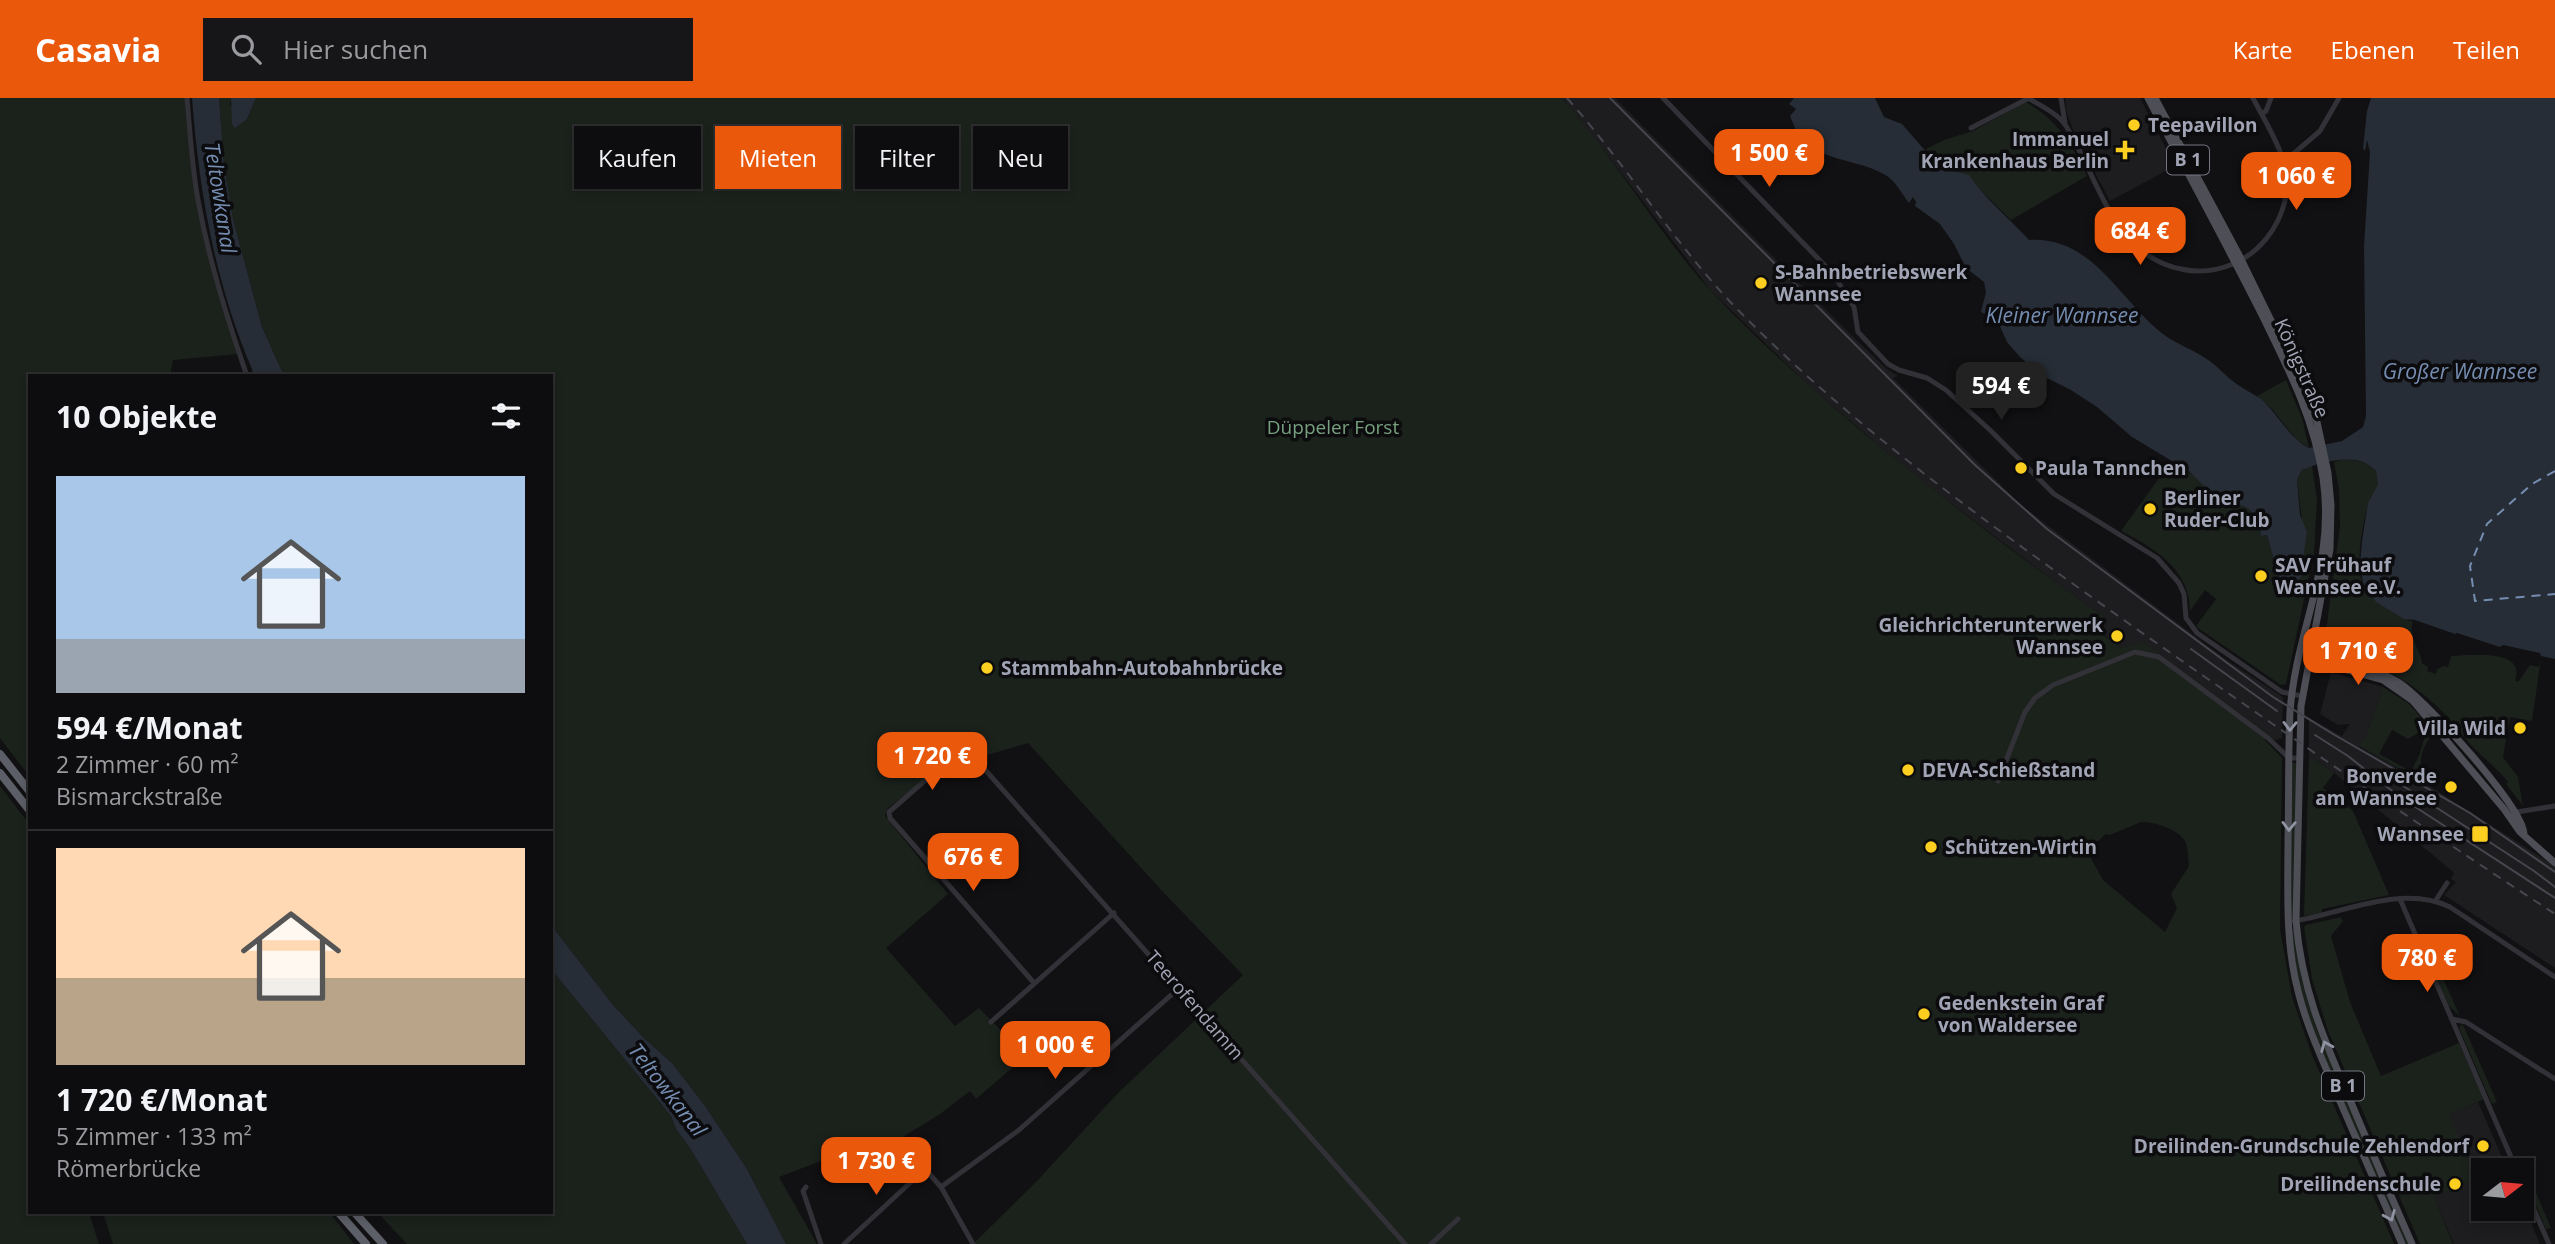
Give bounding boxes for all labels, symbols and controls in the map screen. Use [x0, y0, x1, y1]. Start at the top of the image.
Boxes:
search box [203, 18, 693, 81]
text: Casavia [35, 27, 161, 72]
icon: search [227, 30, 265, 68]
text: Hier suchen [283, 31, 428, 67]
text: Karte [2233, 33, 2293, 66]
text: Ebenen [2331, 33, 2415, 66]
text: Teilen [2453, 33, 2520, 66]
place label: Teepavillon [2148, 112, 2257, 138]
marker: Teepavillon [2126, 117, 2142, 133]
chip: Kaufen [574, 126, 701, 189]
chip: Mieten [715, 126, 841, 189]
chip: Filter [855, 126, 959, 189]
chip: Neu [973, 126, 1068, 189]
place label: Immanuel Krankenhaus Berlin [1921, 126, 2109, 174]
pin: 1 500 € [1704, 130, 1834, 189]
text: 1 500 € [1730, 136, 1808, 168]
marker: Immanuel Krankenhaus Berlin [2115, 140, 2135, 160]
water label: Teltowkanal [198, 141, 244, 256]
road number: B 1 [2167, 146, 2209, 174]
pin: 1 060 € [2231, 152, 2361, 212]
text: 1 060 € [2257, 159, 2335, 191]
pin: 684 € [2091, 208, 2189, 267]
text: 684 € [2111, 214, 2169, 246]
place label: S-Bahnbetriebswerk Wannsee [1775, 259, 1968, 307]
marker: S-Bahnbetriebswerk Wannsee [1753, 275, 1769, 291]
water label: Kleiner Wannsee [1985, 301, 2139, 329]
street label: Königstraße [2268, 314, 2336, 422]
water label: Großer Wannsee [2383, 357, 2537, 385]
pin: 594 € [1952, 362, 2050, 422]
text: 594 € [1972, 369, 2030, 401]
text: 10 Objekte [56, 396, 217, 437]
icon: filters [487, 397, 525, 435]
park label: Düppeler Forst [1267, 414, 1399, 440]
place label: Paula Tannchen [2035, 455, 2187, 481]
marker: Paula Tannchen [2013, 460, 2029, 476]
place label: Berliner Ruder-Club [2164, 485, 2269, 533]
marker: Berliner Ruder-Club [2142, 501, 2158, 517]
icon: home [228, 521, 354, 647]
place label: SAV Frühauf Wannsee e.V. [2275, 552, 2401, 600]
marker: SAV Frühauf Wannsee e.V. [2253, 568, 2269, 584]
place label: Gleichrichterunterwerk Wannsee [1878, 612, 2103, 660]
marker: Gleichrichterunterwerk Wannsee [2109, 628, 2125, 644]
pin: 1 710 € [2293, 628, 2423, 687]
text: 1 710 € [2319, 634, 2397, 666]
place label: Stammbahn-Autobahnbrücke [1001, 655, 1283, 681]
marker: Stammbahn-Autobahnbrücke [979, 660, 995, 676]
text: 594 €/Monat [56, 707, 243, 748]
place label: Villa Wild [2418, 715, 2506, 741]
marker: Villa Wild [2512, 720, 2528, 736]
one-way arrow [2282, 721, 2298, 732]
pin: 1 720 € [867, 732, 997, 792]
text: 1 720 € [893, 739, 971, 771]
text: 2 Zimmer · 60 m² [56, 748, 239, 780]
place label: DEVA-Schießstand [1922, 757, 2095, 783]
marker: DEVA-Schießstand [1900, 762, 1916, 778]
place label: Bonverde am Wannsee [2315, 763, 2437, 811]
marker: Bonverde am Wannsee [2443, 779, 2459, 795]
text: Bismarckstraße [56, 780, 223, 812]
one-way arrow [2281, 821, 2296, 832]
place label: Wannsee [2377, 821, 2464, 847]
marker: Wannsee [2470, 824, 2490, 844]
pin: 676 € [924, 834, 1022, 893]
place label: Schützen-Wirtin [1945, 834, 2097, 860]
marker: Schützen-Wirtin [1923, 839, 1939, 855]
text: 676 € [944, 840, 1002, 872]
icon: home [228, 893, 354, 1019]
pin: 780 € [2378, 934, 2476, 994]
text: 780 € [2398, 941, 2456, 973]
street label: Teerofendamm [1140, 945, 1250, 1065]
place label: Gedenkstein Graf von Waldersee [1938, 990, 2106, 1038]
marker: Gedenkstein Graf von Waldersee [1916, 1006, 1932, 1022]
pin: 1 000 € [990, 1021, 1120, 1081]
text: 1 000 € [1016, 1028, 1094, 1060]
water label: Teltowkanal [622, 1037, 714, 1142]
one-way arrow [2320, 1041, 2334, 1054]
road number: B 1 [2322, 1071, 2364, 1100]
text: 1 720 €/Monat [56, 1079, 267, 1120]
text: 5 Zimmer · 133 m² [56, 1120, 252, 1152]
place label: Dreilinden-Grundschule Zehlendorf [2134, 1133, 2471, 1159]
pin: 1 730 € [811, 1138, 941, 1197]
marker: Dreilinden-Grundschule Zehlendorf [2475, 1138, 2491, 1154]
text: 1 730 € [837, 1144, 915, 1176]
text: Römerbrücke [56, 1152, 201, 1184]
north arrow [2471, 1158, 2534, 1222]
map controls [2471, 1158, 2534, 1221]
place label: Dreilindenschule [2280, 1171, 2441, 1197]
marker: Dreilindenschule [2447, 1176, 2463, 1192]
one-way arrow [2382, 1208, 2396, 1221]

